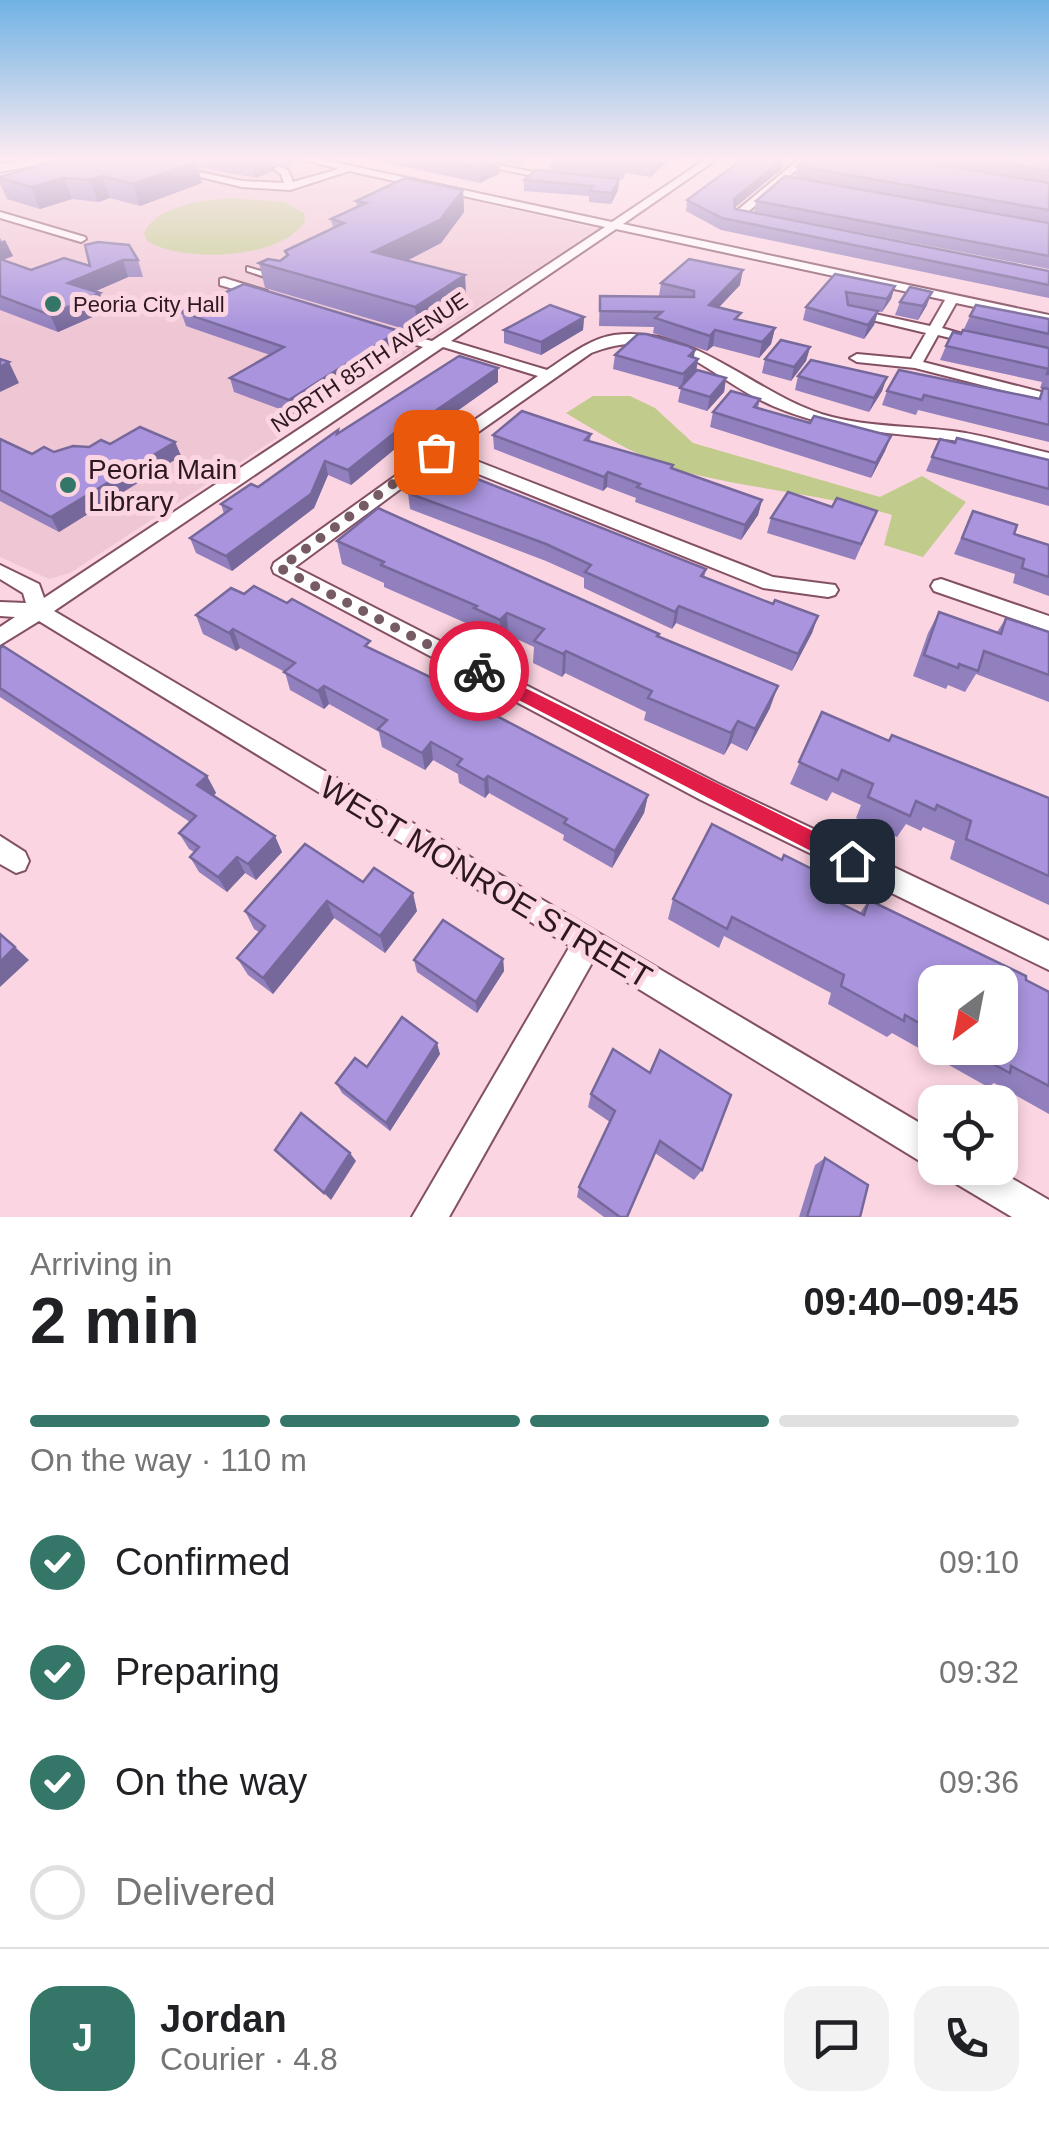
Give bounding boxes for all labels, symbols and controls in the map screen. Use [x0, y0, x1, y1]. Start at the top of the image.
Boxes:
street label: NORTH 85TH AVENUE [266, 287, 472, 437]
place label: Peoria City Hall [73, 292, 225, 317]
marker: Peoria City Hall [42, 293, 64, 315]
pin [394, 410, 479, 495]
icon: bag [409, 425, 464, 480]
place label: Peoria Main Library [88, 454, 237, 517]
marker: Peoria Main Library [57, 474, 79, 496]
courier [429, 621, 529, 721]
icon: bike [452, 644, 507, 699]
street label: WEST MONROE STREET [314, 769, 658, 995]
pin [810, 819, 895, 904]
icon: home [825, 834, 880, 889]
north arrow [918, 965, 1018, 1065]
map controls [918, 965, 1018, 1185]
button: locate [918, 1085, 1018, 1185]
text: Arriving in [30, 1246, 172, 1282]
text: 09:40–09:45 [803, 1281, 1019, 1323]
text: 2 min [30, 1284, 200, 1357]
text: On the way · 110 m [30, 1442, 307, 1478]
icon: check [30, 1535, 85, 1590]
text: Confirmed [115, 1541, 290, 1583]
text: 09:10 [939, 1544, 1019, 1580]
icon: check [30, 1645, 85, 1700]
text: Preparing [115, 1651, 280, 1693]
text: 09:32 [939, 1654, 1019, 1690]
icon: check [30, 1755, 85, 1810]
text: On the way [115, 1761, 307, 1803]
text: 09:36 [939, 1764, 1019, 1800]
text: Delivered [115, 1871, 276, 1913]
button: chat [784, 1986, 889, 2091]
button: phone [914, 1986, 1019, 2091]
text: Jordan [160, 1998, 287, 2040]
text: J [72, 2017, 93, 2059]
text: Courier · 4.8 [160, 2041, 338, 2077]

